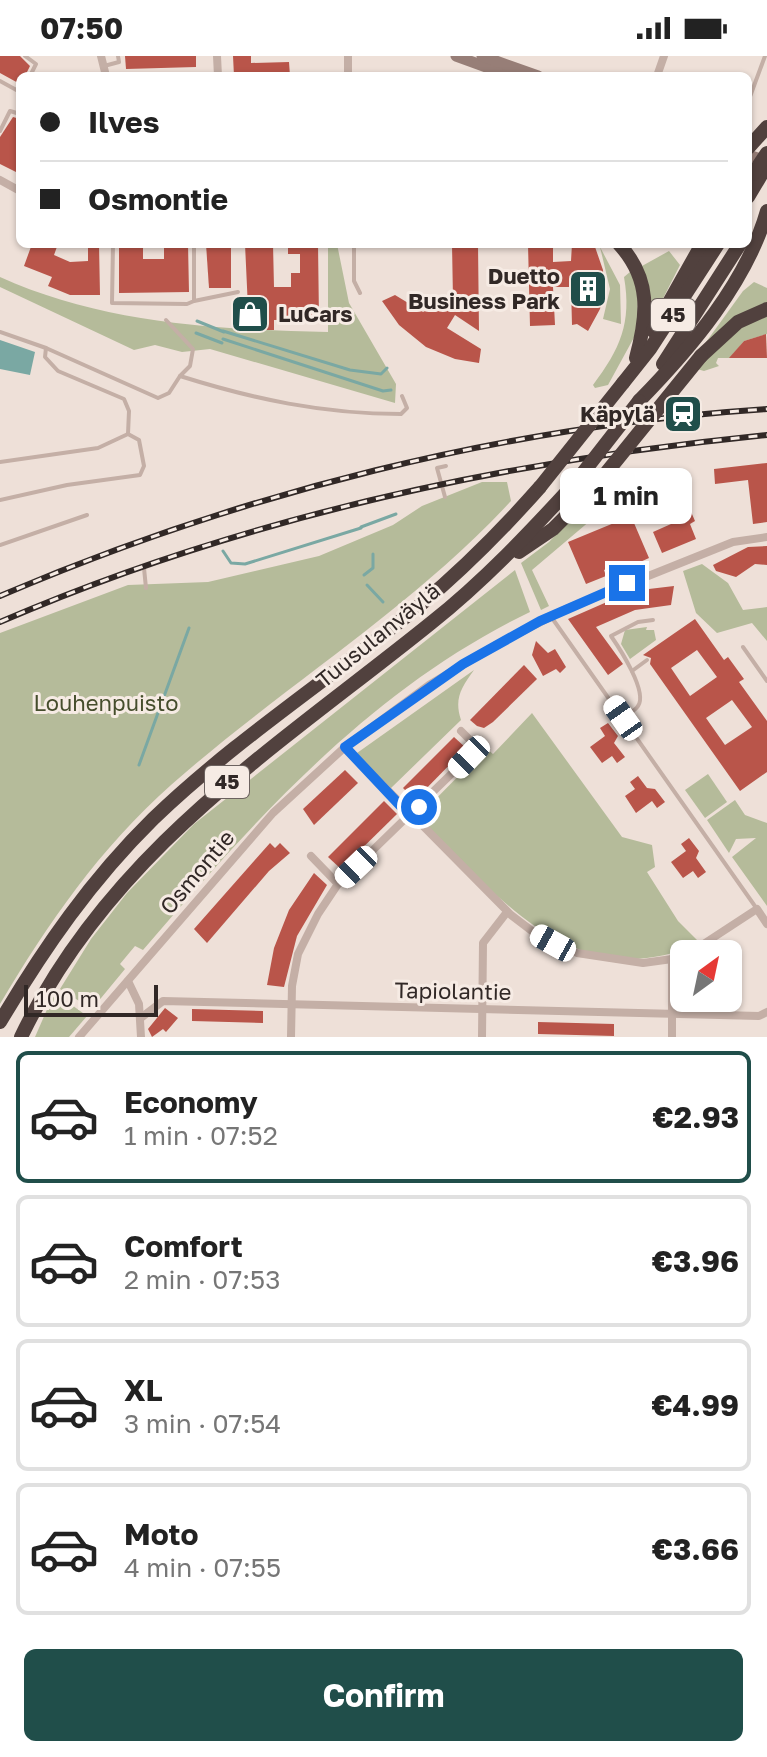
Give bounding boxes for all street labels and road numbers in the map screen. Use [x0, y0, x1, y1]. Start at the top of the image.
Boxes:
road number: 45 [651, 299, 695, 331]
street label: Tuusulanväylä [310, 576, 445, 693]
road number: 45 [205, 766, 249, 798]
street label: Osmontie [154, 824, 240, 919]
street label: Tapiolantie [394, 976, 512, 1005]

